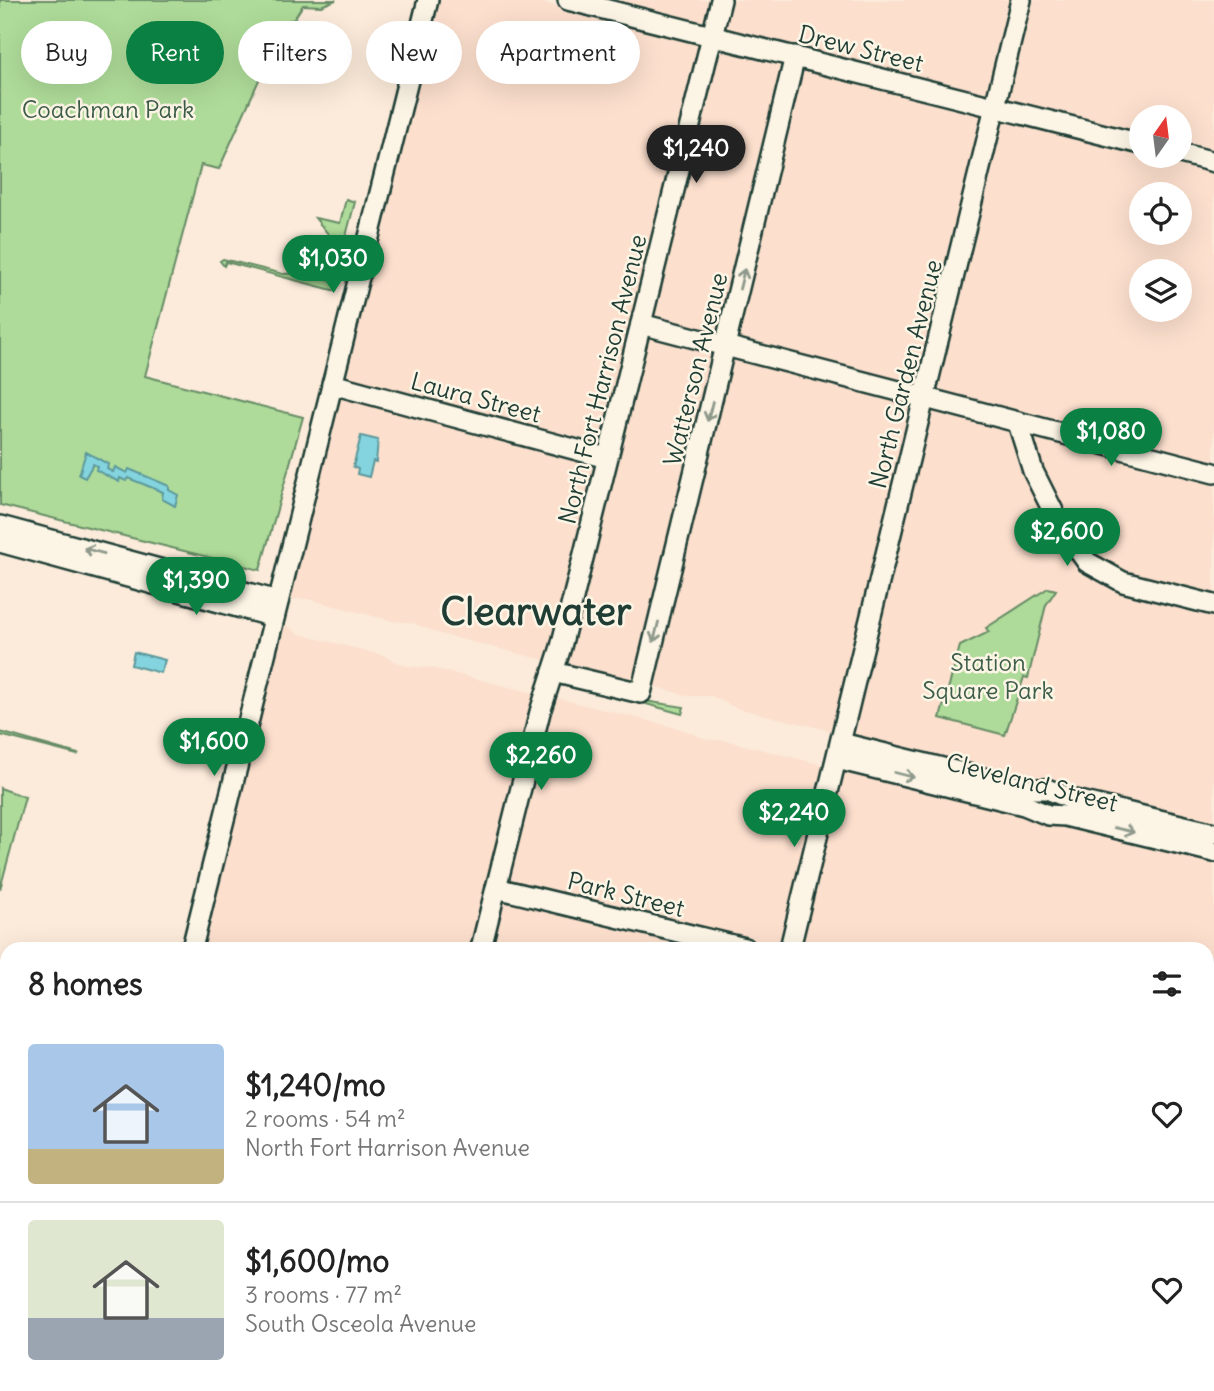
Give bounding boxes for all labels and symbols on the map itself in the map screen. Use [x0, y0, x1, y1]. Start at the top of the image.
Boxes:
street label: Drew Street [795, 18, 927, 78]
park label: Coachman Park [22, 94, 194, 124]
north arrow [1129, 105, 1192, 168]
pin: $1,240 [639, 125, 753, 185]
street label: North Fort Harrison Avenue [551, 231, 653, 527]
pin: $1,030 [276, 236, 390, 295]
street label: North Garden Avenue [862, 256, 948, 492]
one-way arrow [736, 268, 749, 290]
street label: Watterson Avenue [657, 269, 733, 469]
street label: Laura Street [408, 365, 544, 429]
one-way arrow [703, 399, 716, 422]
pin: $1,080 [1054, 408, 1168, 468]
pin: $2,600 [1010, 508, 1124, 568]
one-way arrow [83, 544, 105, 557]
pin: $1,390 [139, 558, 253, 617]
district label: Clearwater [440, 588, 632, 635]
one-way arrow [649, 620, 662, 643]
park label: Station Square Park [922, 647, 1054, 705]
pin: $1,600 [157, 718, 271, 778]
pin: $2,260 [484, 732, 598, 792]
street label: Cleveland Street [943, 746, 1121, 818]
one-way arrow [892, 769, 914, 782]
pin: $2,240 [737, 790, 851, 849]
one-way arrow [1112, 824, 1134, 837]
street label: Park Street [564, 865, 688, 923]

